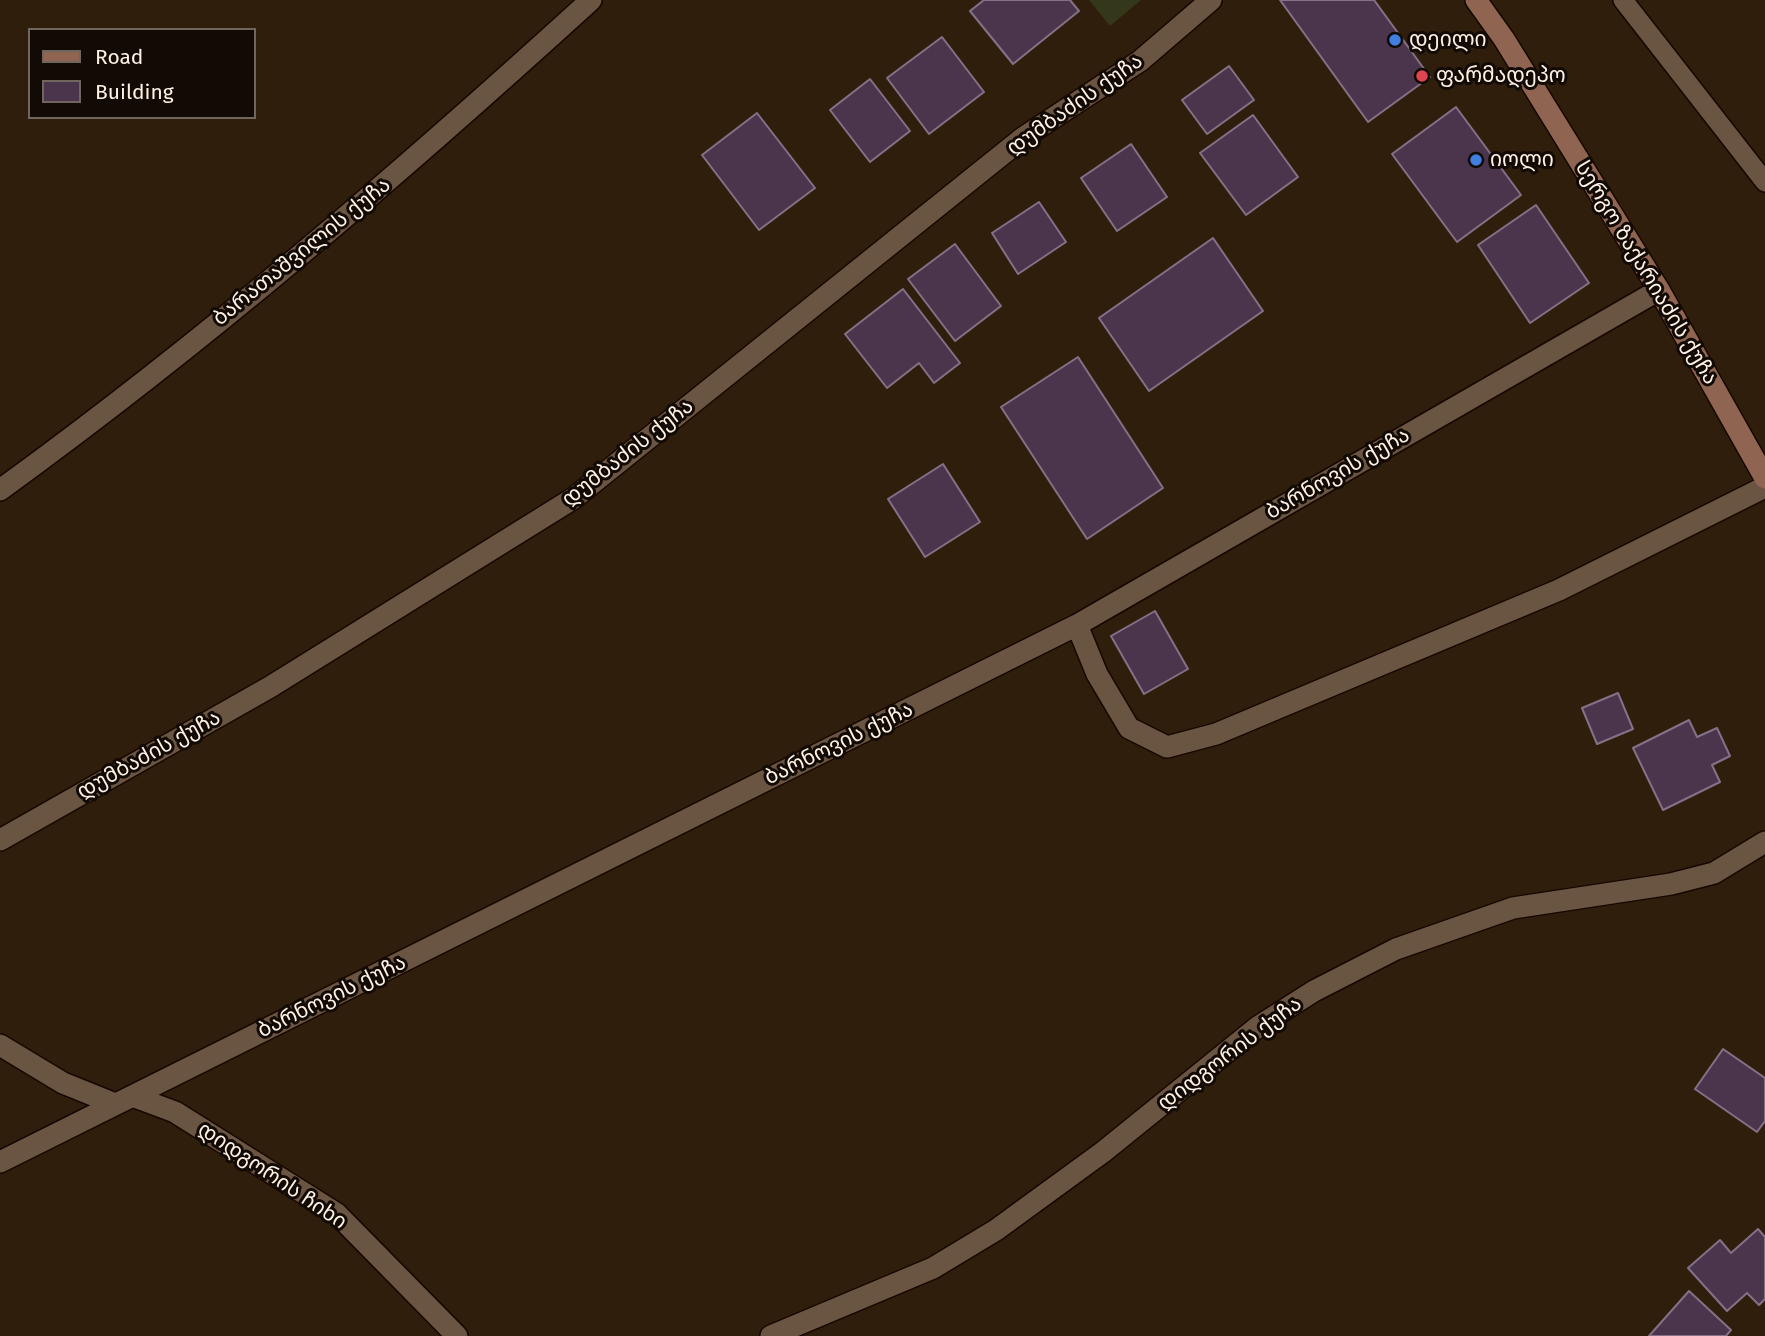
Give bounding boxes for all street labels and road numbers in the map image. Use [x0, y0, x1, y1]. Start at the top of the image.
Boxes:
street label: დუმბაძის ქუჩა [1002, 49, 1148, 161]
street label: სერგო ზაქარიაძის ქუჩა [1569, 157, 1723, 389]
street label: ბარათაშვილის ქუჩა [208, 173, 396, 331]
street label: დუმბაძის ქუჩა [557, 394, 699, 512]
street label: ბარნოვის ქუჩა [1262, 423, 1414, 525]
street label: ბარნოვის ქუჩა [761, 697, 917, 791]
street label: დუმბაძის ქუჩა [73, 705, 225, 805]
street label: ბარნოვის ქუჩა [254, 950, 410, 1044]
street label: დიდგორის ქუჩა [1153, 992, 1307, 1116]
street label: დიდგორის ჩიხი [193, 1117, 351, 1235]

